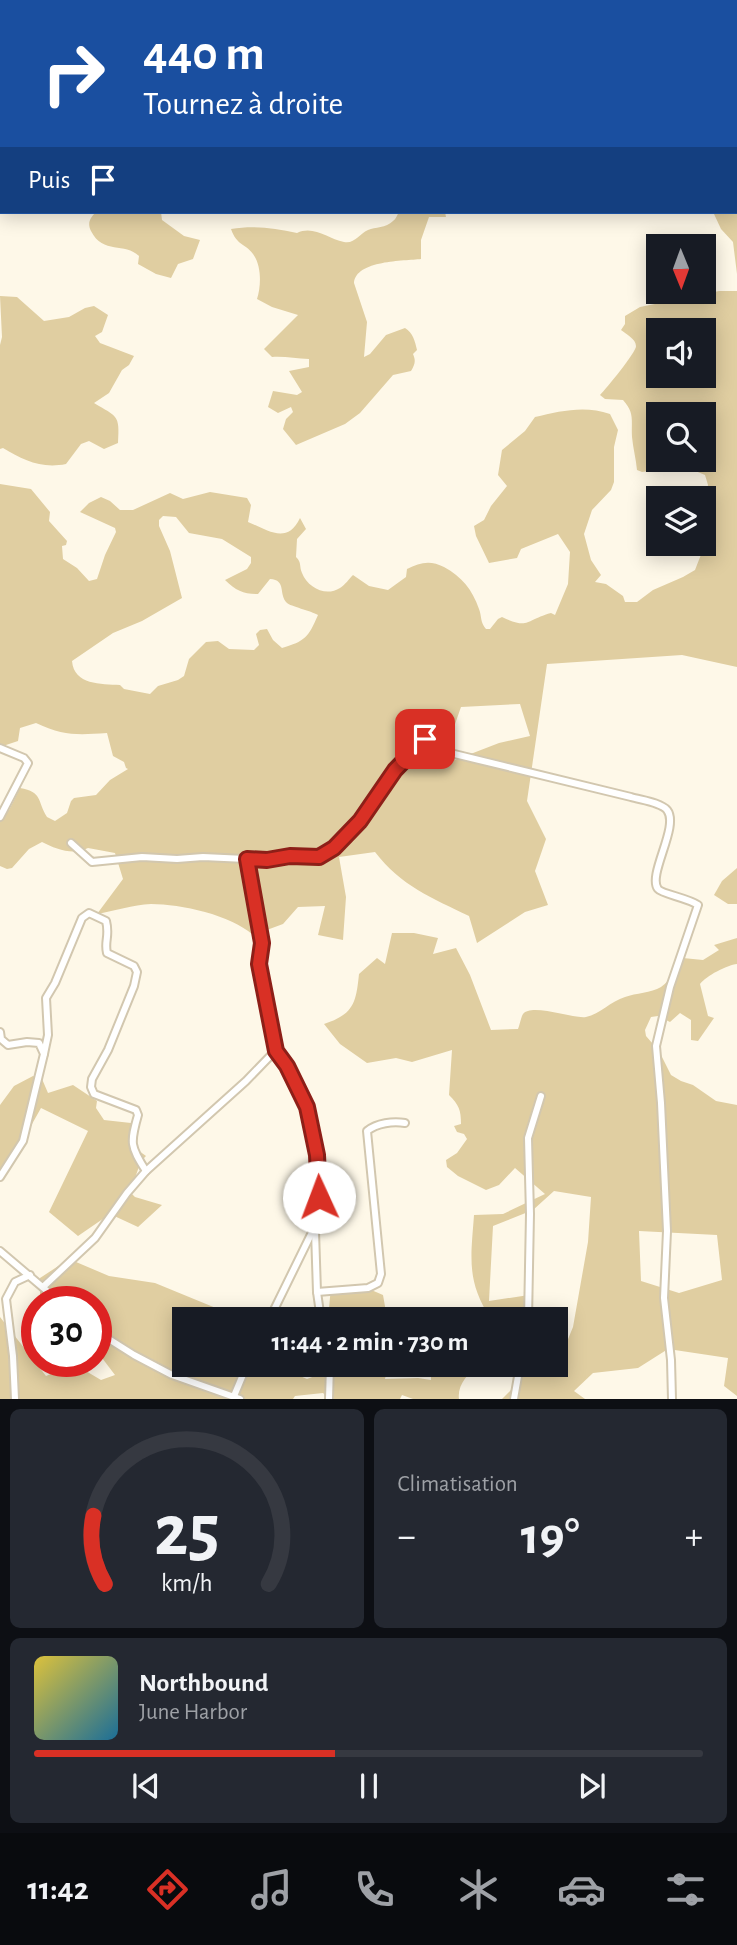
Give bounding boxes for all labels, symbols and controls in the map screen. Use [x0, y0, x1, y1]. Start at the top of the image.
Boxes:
icon: right [28, 28, 119, 119]
text: 440 m [143, 30, 265, 79]
text: Tournez à droite [143, 88, 343, 120]
icon: arrive [84, 161, 122, 199]
text: Puis [28, 167, 70, 193]
north arrow [646, 234, 716, 304]
map controls [646, 234, 716, 556]
button: sound [646, 318, 716, 388]
button: search [646, 402, 716, 472]
button: layers [646, 486, 716, 556]
pin [395, 709, 455, 769]
icon: arrive [406, 720, 444, 758]
position arrow [282, 1160, 356, 1234]
speed limit sign: 30 [21, 1286, 112, 1377]
text: 11:44 · 2 min · 730 m [271, 1329, 469, 1355]
text: Climatisation [398, 1473, 518, 1496]
text: 25 [154, 1497, 220, 1570]
text: 19° [521, 1511, 580, 1563]
text: − [398, 1518, 416, 1556]
text: + [685, 1518, 703, 1556]
text: km/h [161, 1571, 213, 1596]
text: Northbound [139, 1670, 268, 1696]
text: June Harbor [139, 1701, 247, 1724]
icon: previous [127, 1767, 165, 1805]
icon: pause [350, 1767, 388, 1805]
icon: next [573, 1767, 611, 1805]
icon: directions [143, 1865, 192, 1914]
icon: music [247, 1865, 296, 1914]
icon: phone [350, 1865, 399, 1914]
icon: climate [454, 1865, 503, 1914]
icon: car [557, 1865, 606, 1914]
icon: filters [661, 1865, 710, 1914]
text: 11:42 [27, 1873, 89, 1905]

